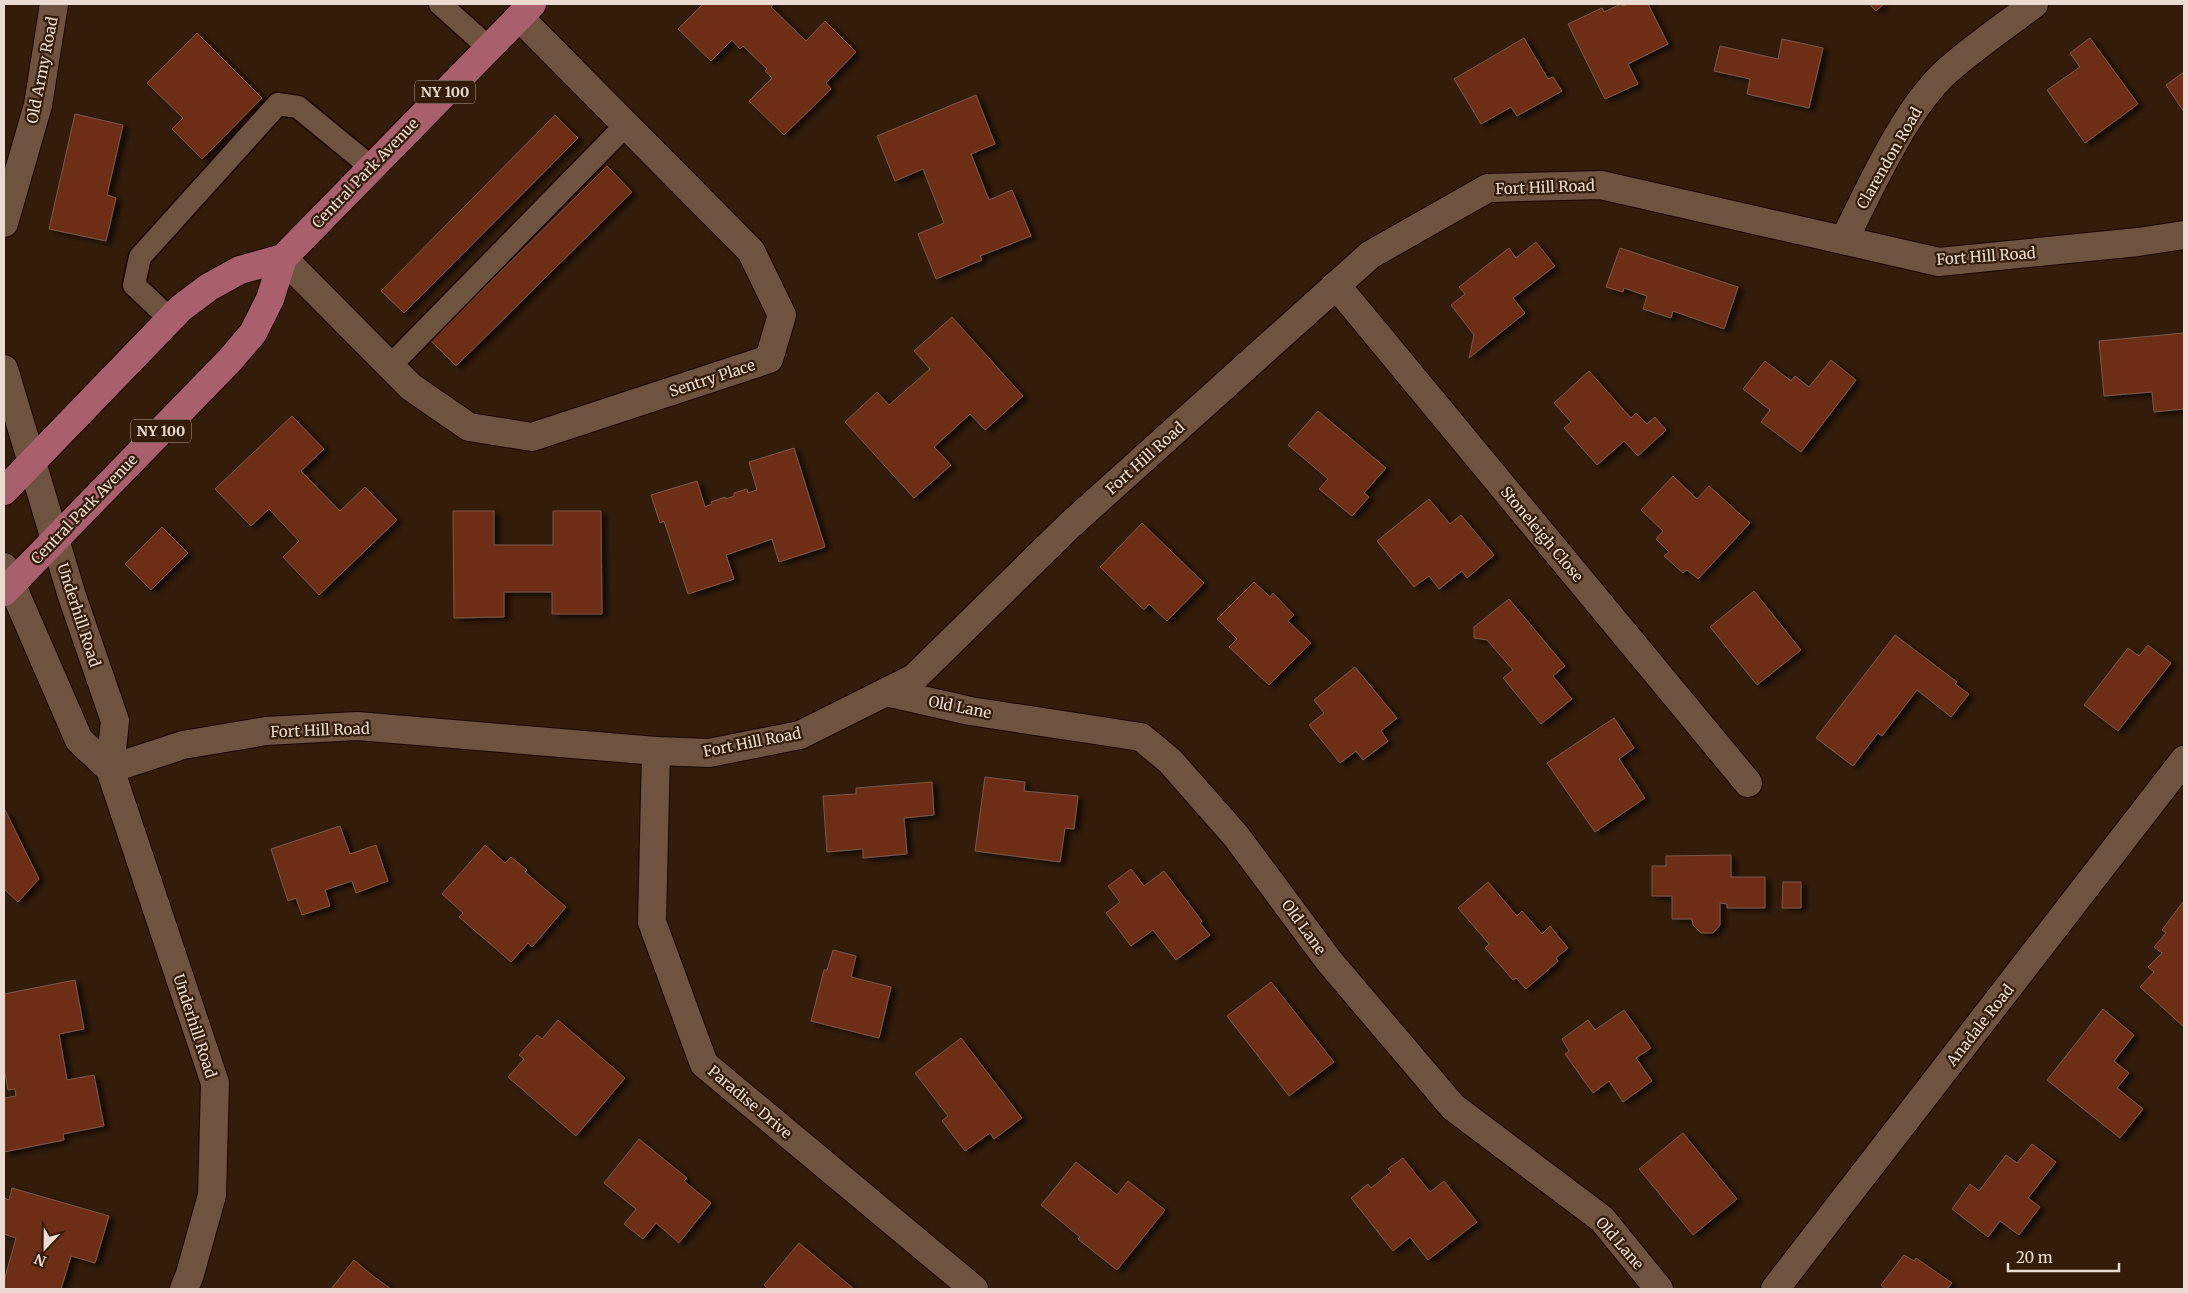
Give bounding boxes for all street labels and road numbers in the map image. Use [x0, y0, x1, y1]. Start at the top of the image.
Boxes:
street label: Old Army Road [22, 15, 62, 125]
road number: NY 100 [415, 80, 475, 104]
street label: Clarendon Road [1852, 104, 1926, 212]
street label: Central Park Avenue [308, 114, 423, 232]
street label: Fort Hill Road [1495, 176, 1595, 198]
street label: Fort Hill Road [1936, 243, 2036, 269]
street label: Sentry Place [667, 355, 758, 401]
street label: Fort Hill Road [1102, 418, 1188, 498]
road number: NY 100 [131, 420, 191, 442]
street label: Central Park Avenue [27, 450, 142, 568]
street label: Stoneleigh Close [1497, 482, 1588, 586]
street label: Underhill Road [53, 561, 105, 669]
street label: Old Lane [927, 692, 993, 722]
street label: Fort Hill Road [270, 719, 370, 741]
street label: Fort Hill Road [701, 723, 803, 761]
street label: Old Lane [1278, 896, 1330, 958]
street label: Underhill Road [169, 972, 221, 1080]
street label: Anadale Road [1942, 980, 2018, 1070]
street label: Paradise Drive [704, 1061, 796, 1143]
street label: Old Lane [1592, 1213, 1648, 1273]

